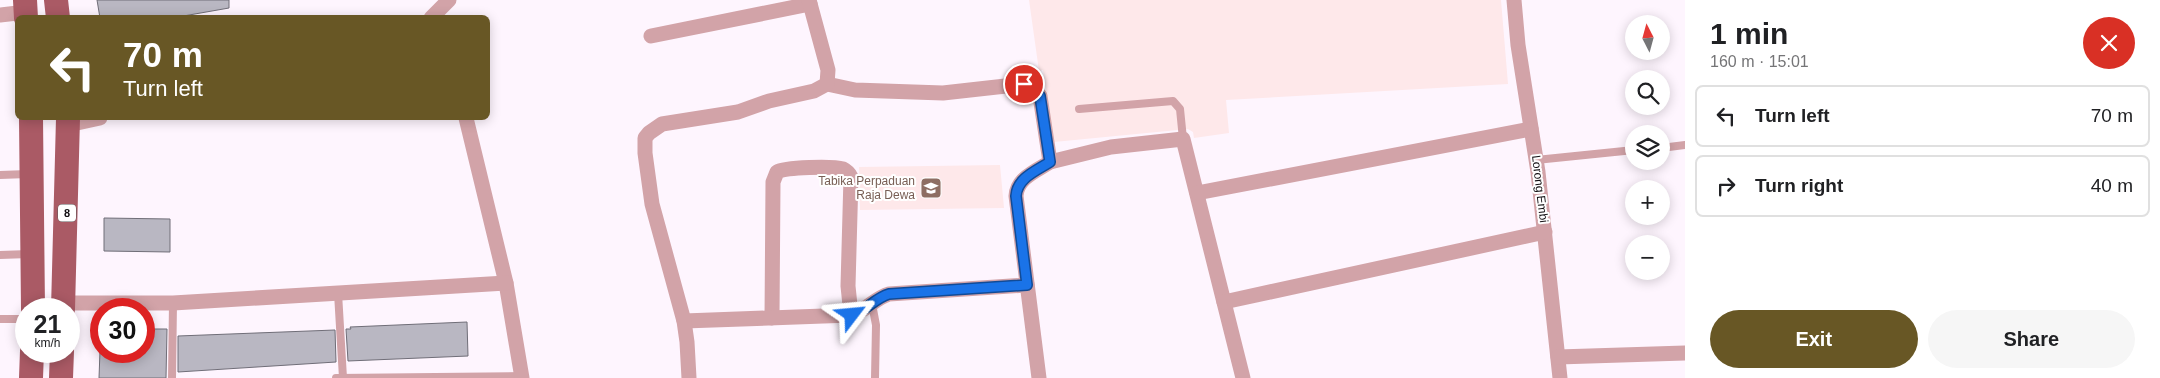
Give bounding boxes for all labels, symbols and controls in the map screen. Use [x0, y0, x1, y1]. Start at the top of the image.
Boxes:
north arrow [1625, 15, 1670, 60]
map controls [1625, 15, 1670, 280]
text: 1 min [1710, 17, 1788, 50]
button: close [2083, 17, 2135, 69]
icon: left [40, 35, 105, 100]
text: 70 m [123, 35, 203, 74]
text: 160 m · 15:01 [1710, 53, 1809, 70]
pin [1003, 63, 1045, 105]
icon: arrive [1010, 70, 1038, 98]
button: search [1625, 70, 1670, 115]
text: Turn left [123, 76, 203, 101]
icon: left [1712, 102, 1740, 130]
text: Turn left [1755, 105, 1830, 126]
text: 70 m [2091, 105, 2133, 126]
button: layers [1625, 125, 1670, 170]
street label: Lorong Embi [1529, 154, 1551, 224]
icon: right [1712, 172, 1740, 200]
place label: Tabika Perpaduan Raja Dewa [818, 174, 915, 202]
text: Turn right [1755, 175, 1843, 196]
text: 40 m [2091, 175, 2133, 196]
school or university icon: Tabika Perpaduan Raja Dewa [919, 176, 943, 200]
button: + [1625, 180, 1670, 225]
road number: 8 [58, 204, 76, 222]
button: − [1625, 235, 1670, 280]
position arrow [825, 288, 877, 340]
speed limit sign: 30 [90, 298, 155, 363]
text: 21 [34, 310, 61, 338]
button: Exit [1710, 310, 1918, 368]
button: Share [1928, 310, 2135, 368]
text: km/h [34, 336, 61, 350]

